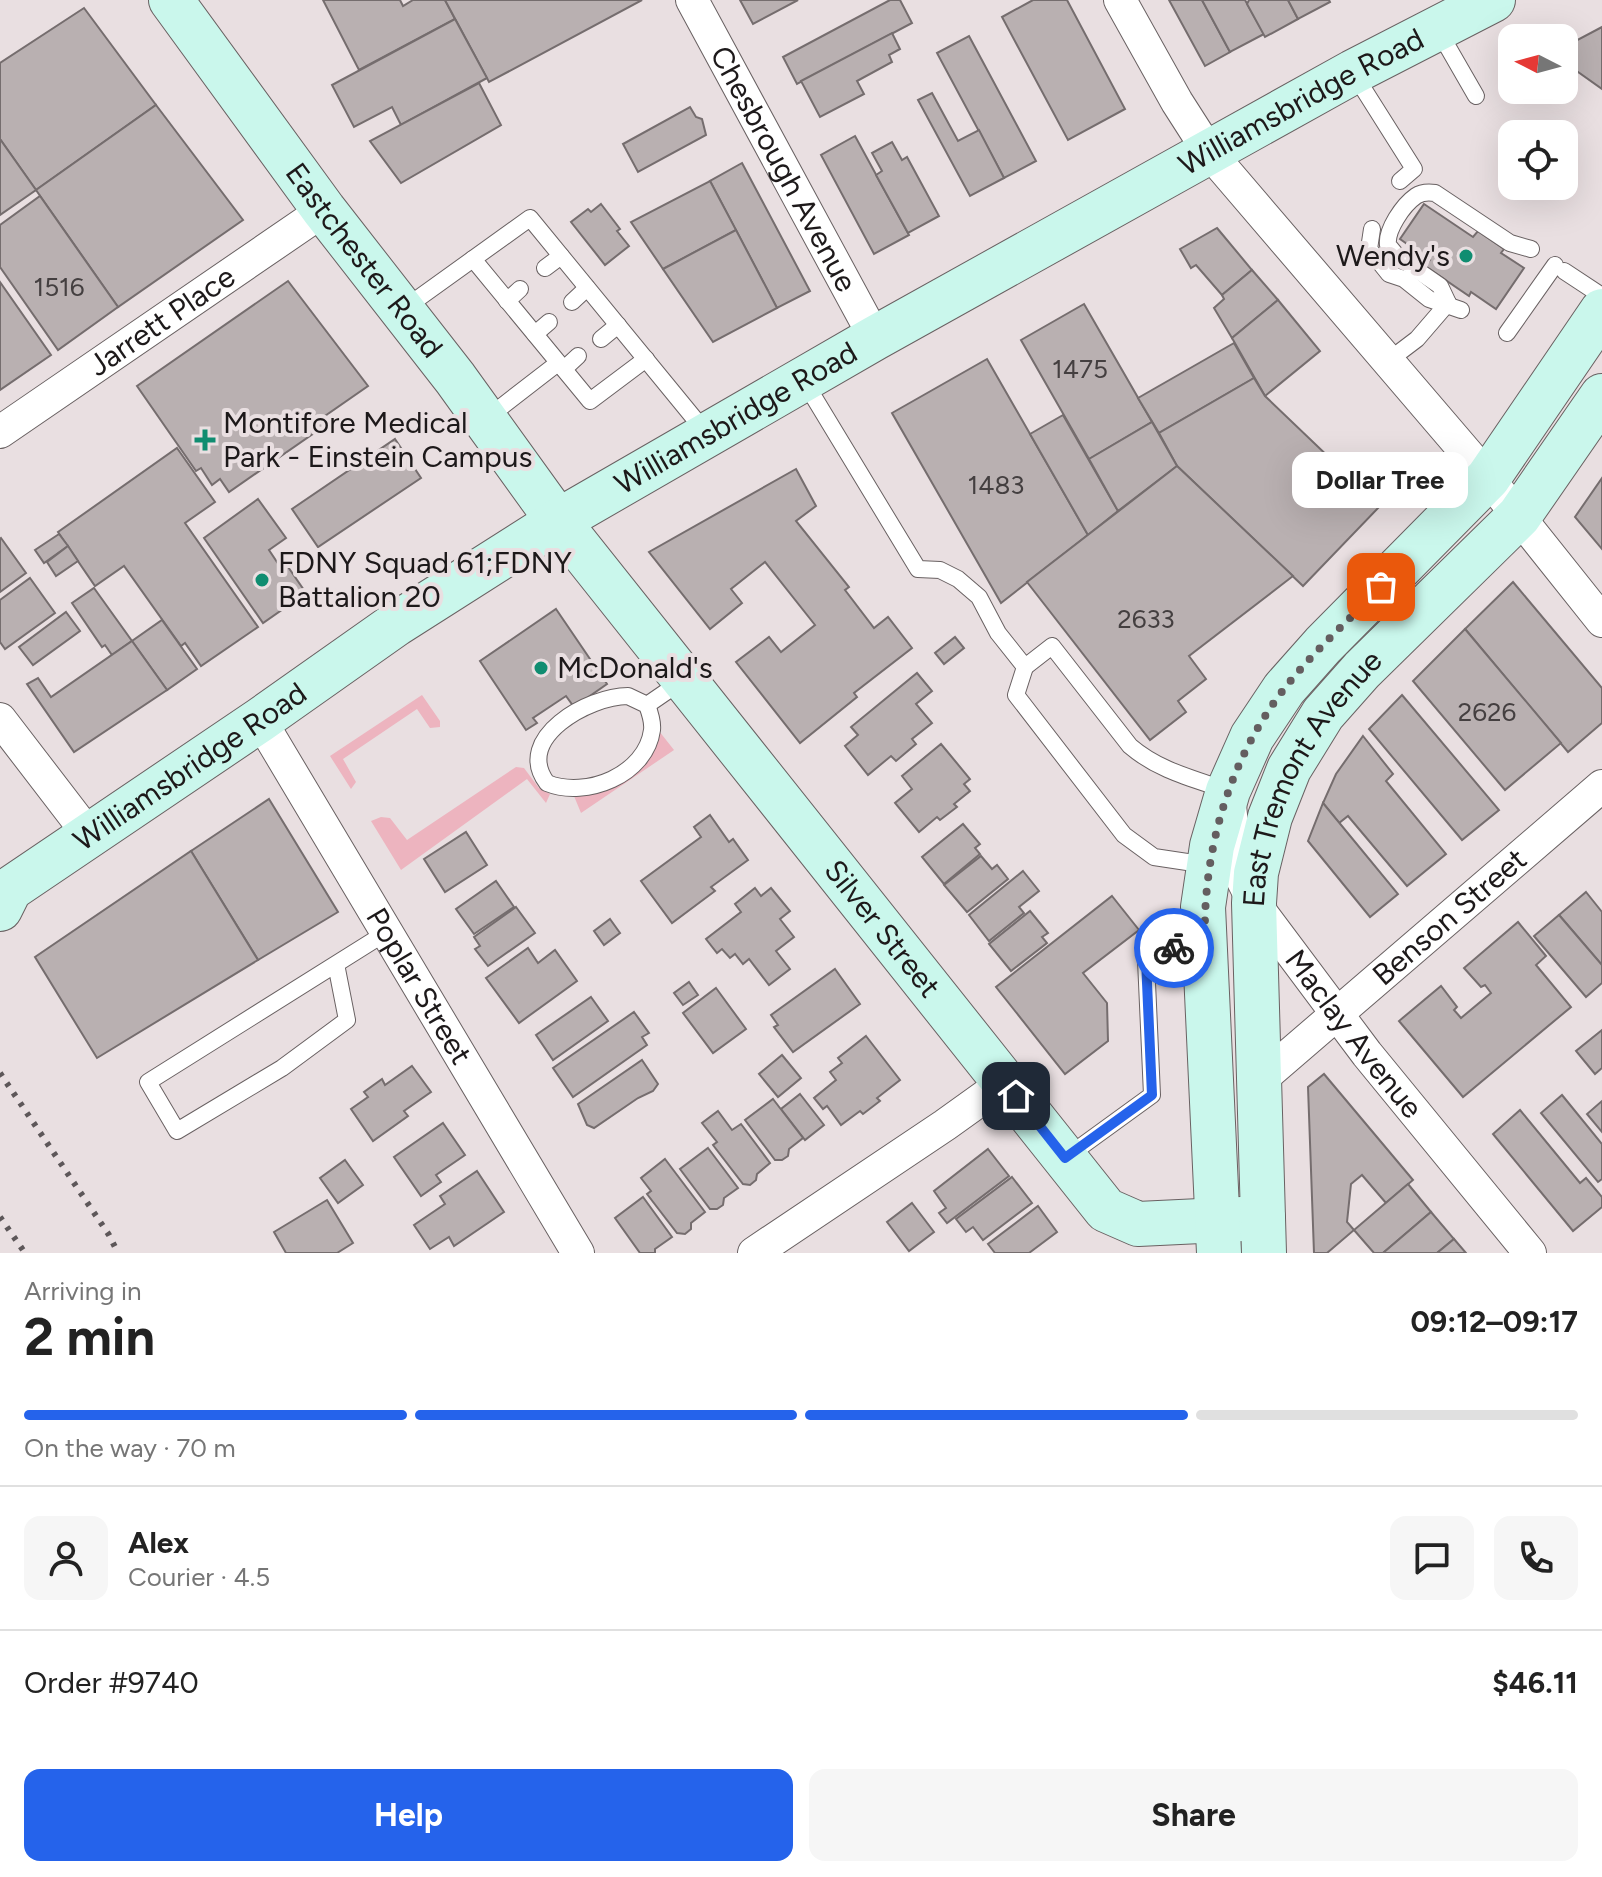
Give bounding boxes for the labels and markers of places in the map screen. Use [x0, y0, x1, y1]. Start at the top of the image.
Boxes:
place label: Wendy's [1336, 237, 1450, 274]
marker: Wendy's [1457, 247, 1475, 265]
place label: Montifore Medical Park - Einstein Campus [223, 404, 533, 475]
marker: Montifore Medical Park - Einstein Campus [194, 429, 216, 451]
callout: Dollar Tree [1293, 451, 1469, 507]
place label: FDNY Squad 61;FDNY Battalion 20 [278, 544, 572, 615]
pin [1347, 553, 1415, 621]
marker: FDNY Squad 61;FDNY Battalion 20 [253, 571, 271, 589]
place label: McDonald's [557, 649, 713, 686]
marker: McDonald's [532, 659, 550, 677]
pin [982, 1062, 1050, 1130]

